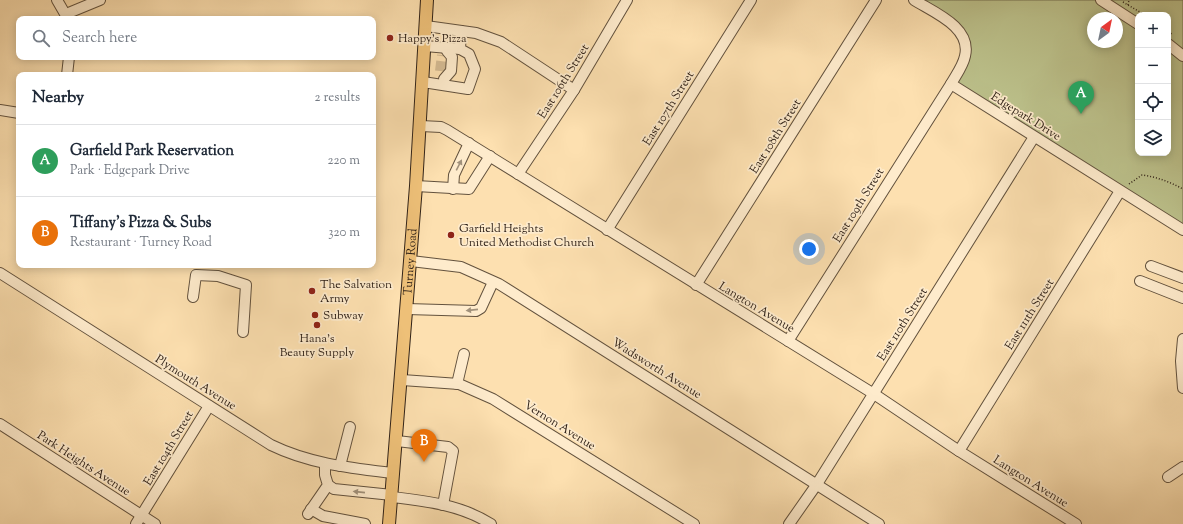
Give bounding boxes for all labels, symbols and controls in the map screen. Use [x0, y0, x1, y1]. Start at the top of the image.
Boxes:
north arrow [1087, 12, 1123, 48]
map controls [1135, 12, 1171, 156]
button: + [1135, 12, 1171, 48]
search box [16, 16, 376, 60]
icon: search [30, 27, 52, 49]
text: Search here [62, 28, 137, 49]
place label: Happy's Pizza [398, 30, 467, 48]
marker: Happy's Pizza [385, 33, 395, 43]
street label: East 106th Street [534, 41, 594, 122]
button: − [1135, 48, 1171, 84]
street label: East 107th Street [639, 68, 699, 149]
pin: A [1068, 81, 1094, 114]
button: locate [1135, 84, 1171, 120]
text: Nearby [32, 86, 84, 110]
street label: Edgepark Drive [987, 88, 1064, 146]
text: 2 results [315, 89, 360, 107]
street label: East 108th Street [746, 96, 806, 177]
button: layers [1135, 120, 1171, 156]
text: Garfield Park Reservation [70, 141, 234, 162]
text: A [40, 152, 50, 170]
text: 220 m [327, 152, 360, 170]
one-way arrow [456, 160, 462, 171]
text: Park · Edgepark Drive [70, 162, 190, 180]
street label: East 109th Street [829, 165, 889, 246]
text: Tiffany’s Pizza & Subs [70, 213, 211, 234]
place label: Garfield Heights United Methodist Church [459, 220, 594, 252]
text: B [41, 224, 49, 242]
text: 320 m [328, 224, 360, 242]
street label: Turney Road [399, 228, 423, 296]
marker: Garfield Heights United Methodist Church [446, 230, 456, 240]
text: Restaurant · Turney Road [70, 234, 212, 252]
your location [799, 239, 819, 259]
street label: East 111th Street [1001, 275, 1059, 354]
place label: The Salvation Army [320, 276, 392, 308]
street label: Langton Avenue [715, 278, 798, 338]
street label: East 110th Street [873, 284, 933, 365]
marker: The Salvation Army [307, 286, 317, 296]
place label: Subway [323, 307, 364, 325]
one-way arrow [465, 307, 478, 314]
marker: Subway [310, 310, 320, 320]
marker: Hana's Beauty Supply [312, 320, 322, 330]
place label: Hana's Beauty Supply [280, 330, 354, 362]
street label: Wadsworth Avenue [608, 334, 705, 404]
street label: Plymouth Avenue [151, 351, 240, 415]
street label: Vernon Avenue [520, 397, 599, 455]
street label: East 104th Street [139, 408, 198, 489]
street label: Park Heights Avenue [33, 427, 134, 501]
pin: B [411, 429, 437, 462]
street label: Langton Avenue [989, 451, 1072, 512]
one-way arrow [353, 488, 365, 495]

